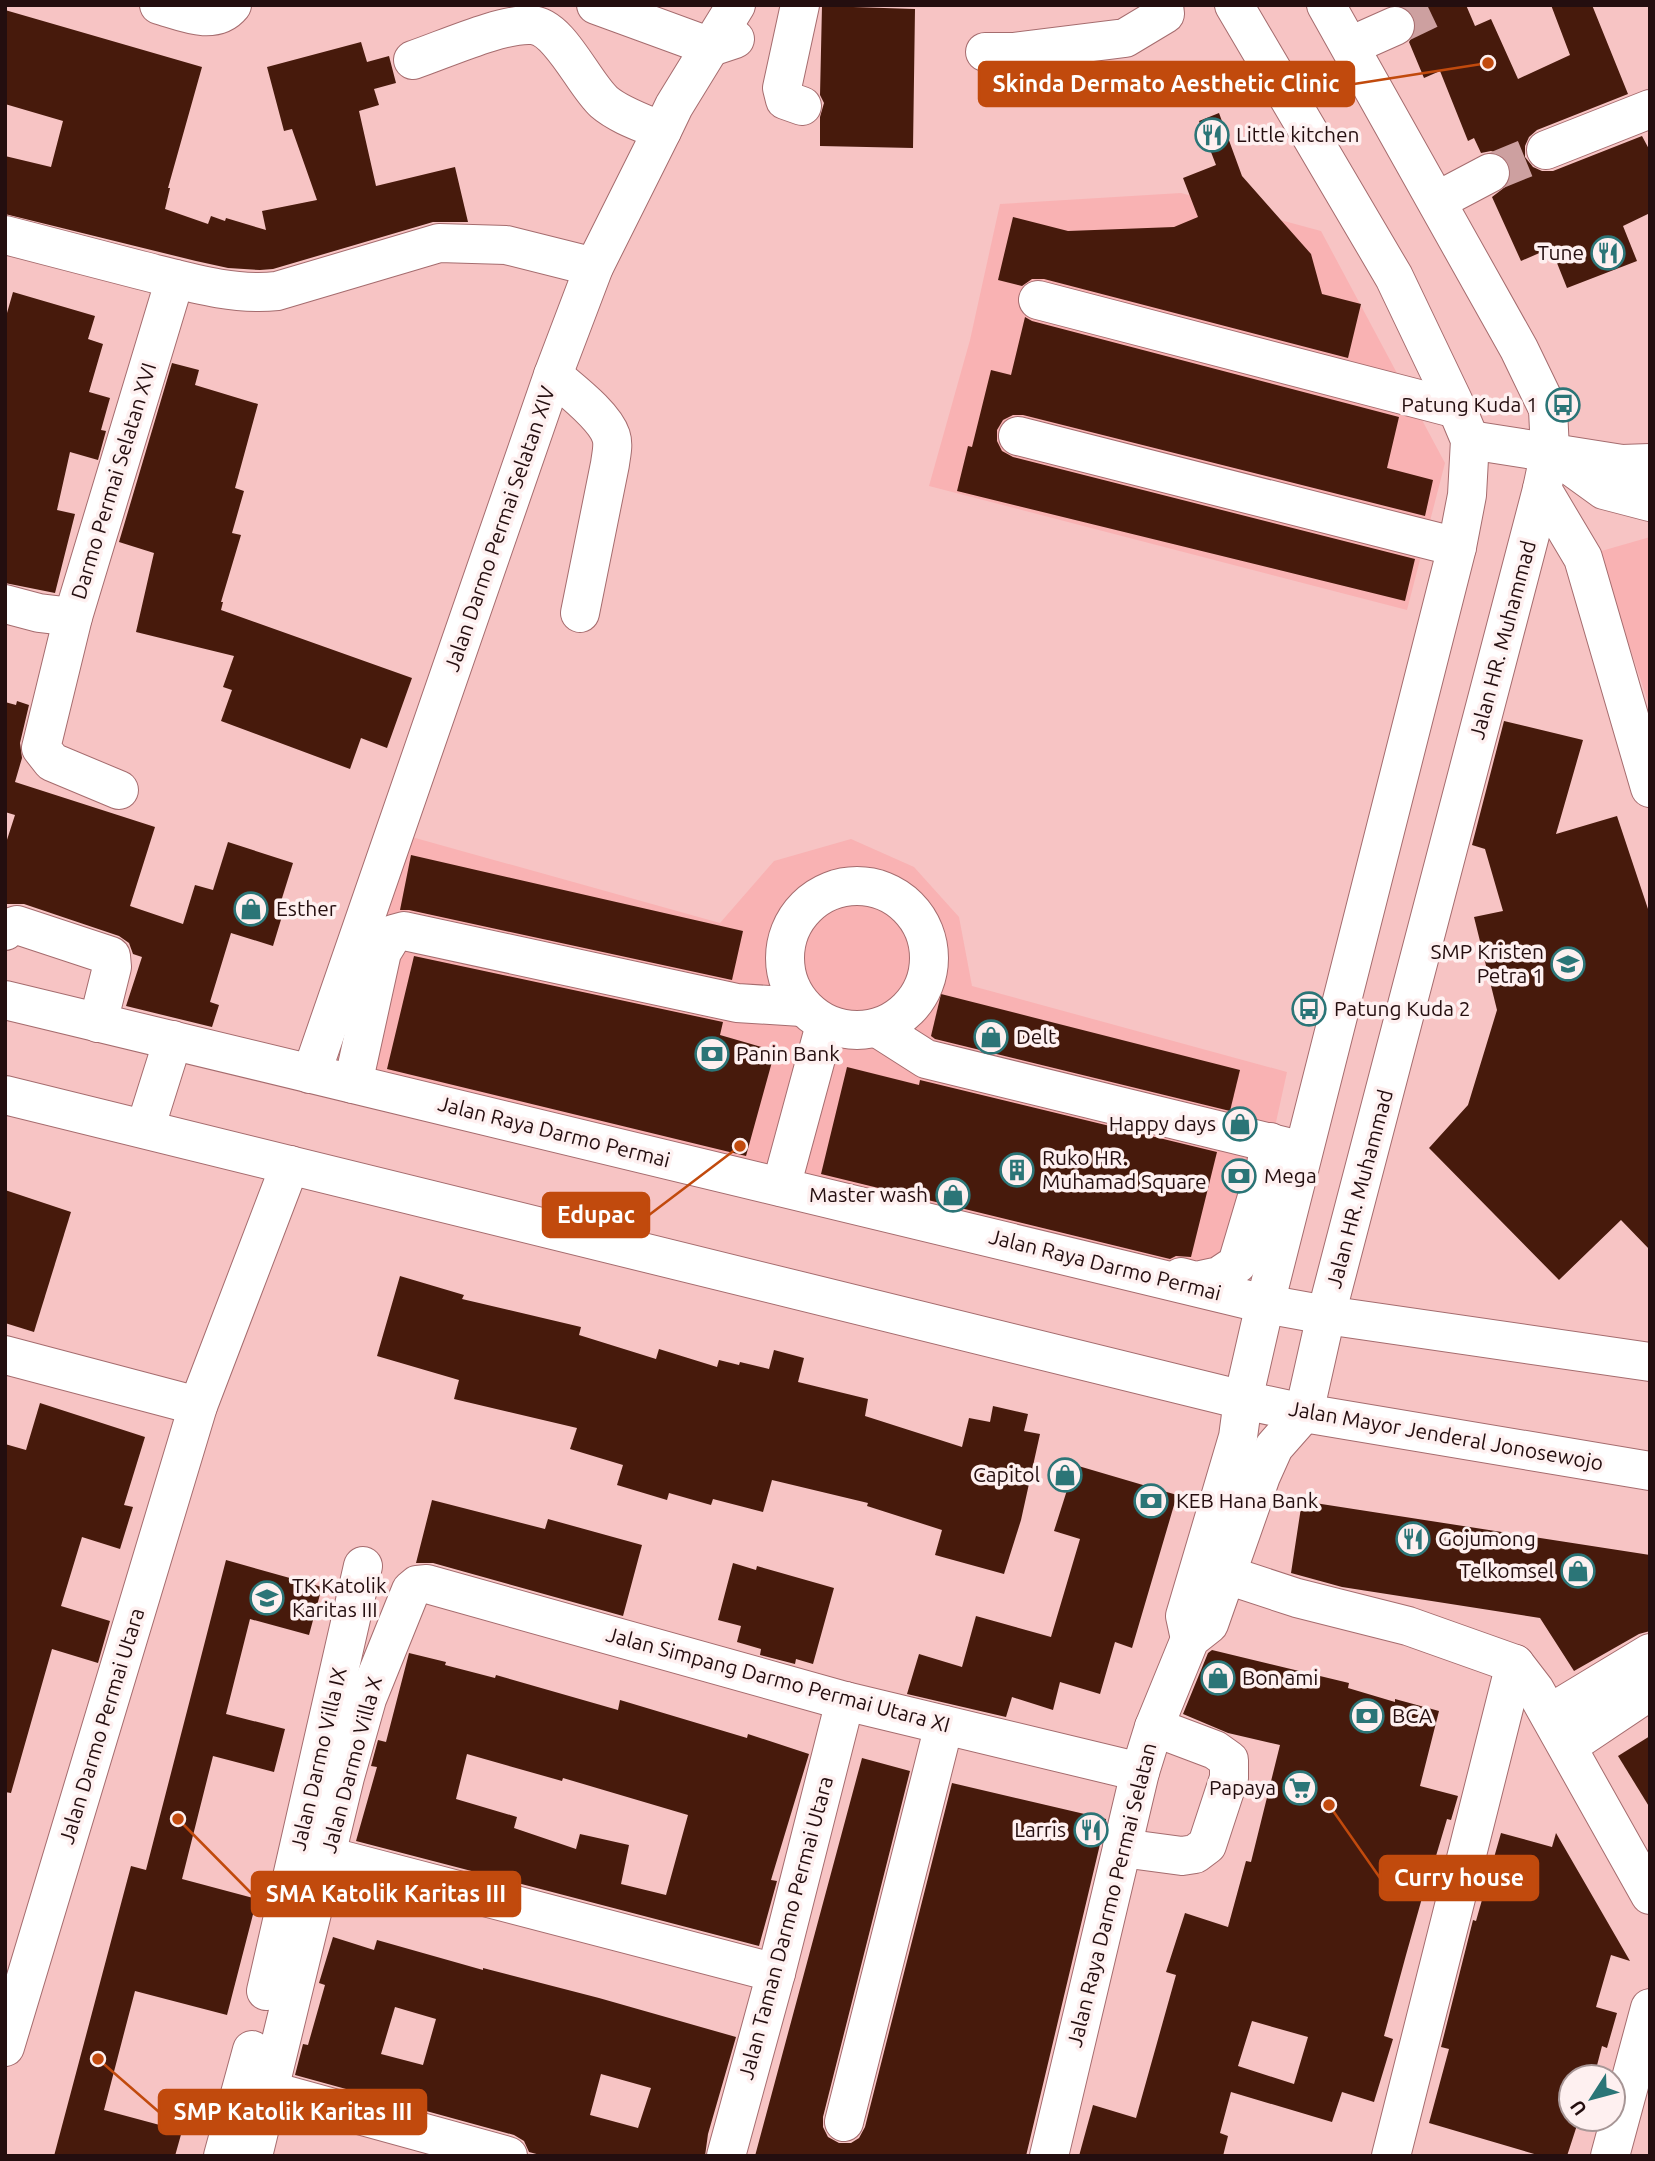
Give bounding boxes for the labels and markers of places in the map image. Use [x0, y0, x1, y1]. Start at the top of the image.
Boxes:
callout: Skinda Dermato Aesthetic Clinic [979, 62, 1354, 106]
restaurant icon: Little kitchen [1193, 116, 1231, 154]
place label: Little kitchen [1236, 122, 1359, 146]
restaurant icon: Tune [1589, 234, 1627, 272]
place label: Tune [1537, 240, 1584, 264]
bus stop icon: Patung Kuda 1 [1544, 386, 1582, 424]
place label: Patung Kuda 1 [1401, 392, 1538, 416]
shop icon: Esther [232, 890, 270, 928]
place label: Esther [276, 896, 337, 920]
place label: SMP Kristen Petra 1 [1431, 939, 1544, 987]
school or university icon: SMP Kristen Petra 1 [1549, 945, 1587, 983]
bus stop icon: Patung Kuda 2 [1290, 990, 1328, 1028]
place label: Patung Kuda 2 [1334, 996, 1471, 1020]
shop icon: Delt [972, 1018, 1010, 1056]
place label: Delt [1016, 1024, 1056, 1048]
bank icon: Panin Bank [693, 1035, 731, 1073]
place label: Panin Bank [736, 1041, 840, 1065]
shop icon: Happy days [1221, 1105, 1259, 1143]
place label: Happy days [1109, 1111, 1216, 1135]
place label: Ruko HR. Muhamad Square [1042, 1145, 1207, 1193]
building icon: Ruko HR. Muhamad Square [998, 1151, 1036, 1189]
bank icon: Mega [1220, 1157, 1258, 1195]
place label: Mega [1264, 1163, 1317, 1187]
shop icon: Master wash [934, 1176, 972, 1214]
place label: Master wash [809, 1182, 928, 1206]
callout: Edupac [543, 1193, 649, 1237]
shop icon: Capitol [1046, 1456, 1084, 1494]
place label: Capitol [973, 1462, 1040, 1486]
bank icon: KEB Hana Bank [1132, 1482, 1170, 1520]
place label: KEB Hana Bank [1176, 1488, 1319, 1512]
restaurant icon: Gojumong [1394, 1520, 1432, 1558]
place label: Gojumong [1438, 1526, 1536, 1550]
shop icon: Telkomsel [1559, 1552, 1597, 1590]
place label: Telkomsel [1459, 1558, 1554, 1582]
place label: TK Katolik Karitas III [292, 1573, 387, 1621]
school or university icon: TK Katolik Karitas III [248, 1579, 286, 1617]
shop icon: Bon ami [1199, 1659, 1237, 1697]
place label: Bon ami [1242, 1665, 1318, 1689]
bank icon: BCA [1348, 1697, 1386, 1735]
place label: BCA [1392, 1703, 1433, 1727]
supermarket icon: Papaya [1281, 1769, 1319, 1807]
place label: Papaya [1209, 1775, 1276, 1799]
restaurant icon: Larris [1072, 1811, 1110, 1849]
place label: Larris [1014, 1817, 1066, 1841]
callout: Curry house [1380, 1856, 1538, 1900]
callout: SMA Katolik Karitas III [252, 1872, 520, 1916]
callout: SMP Katolik Karitas III [159, 2090, 426, 2134]

